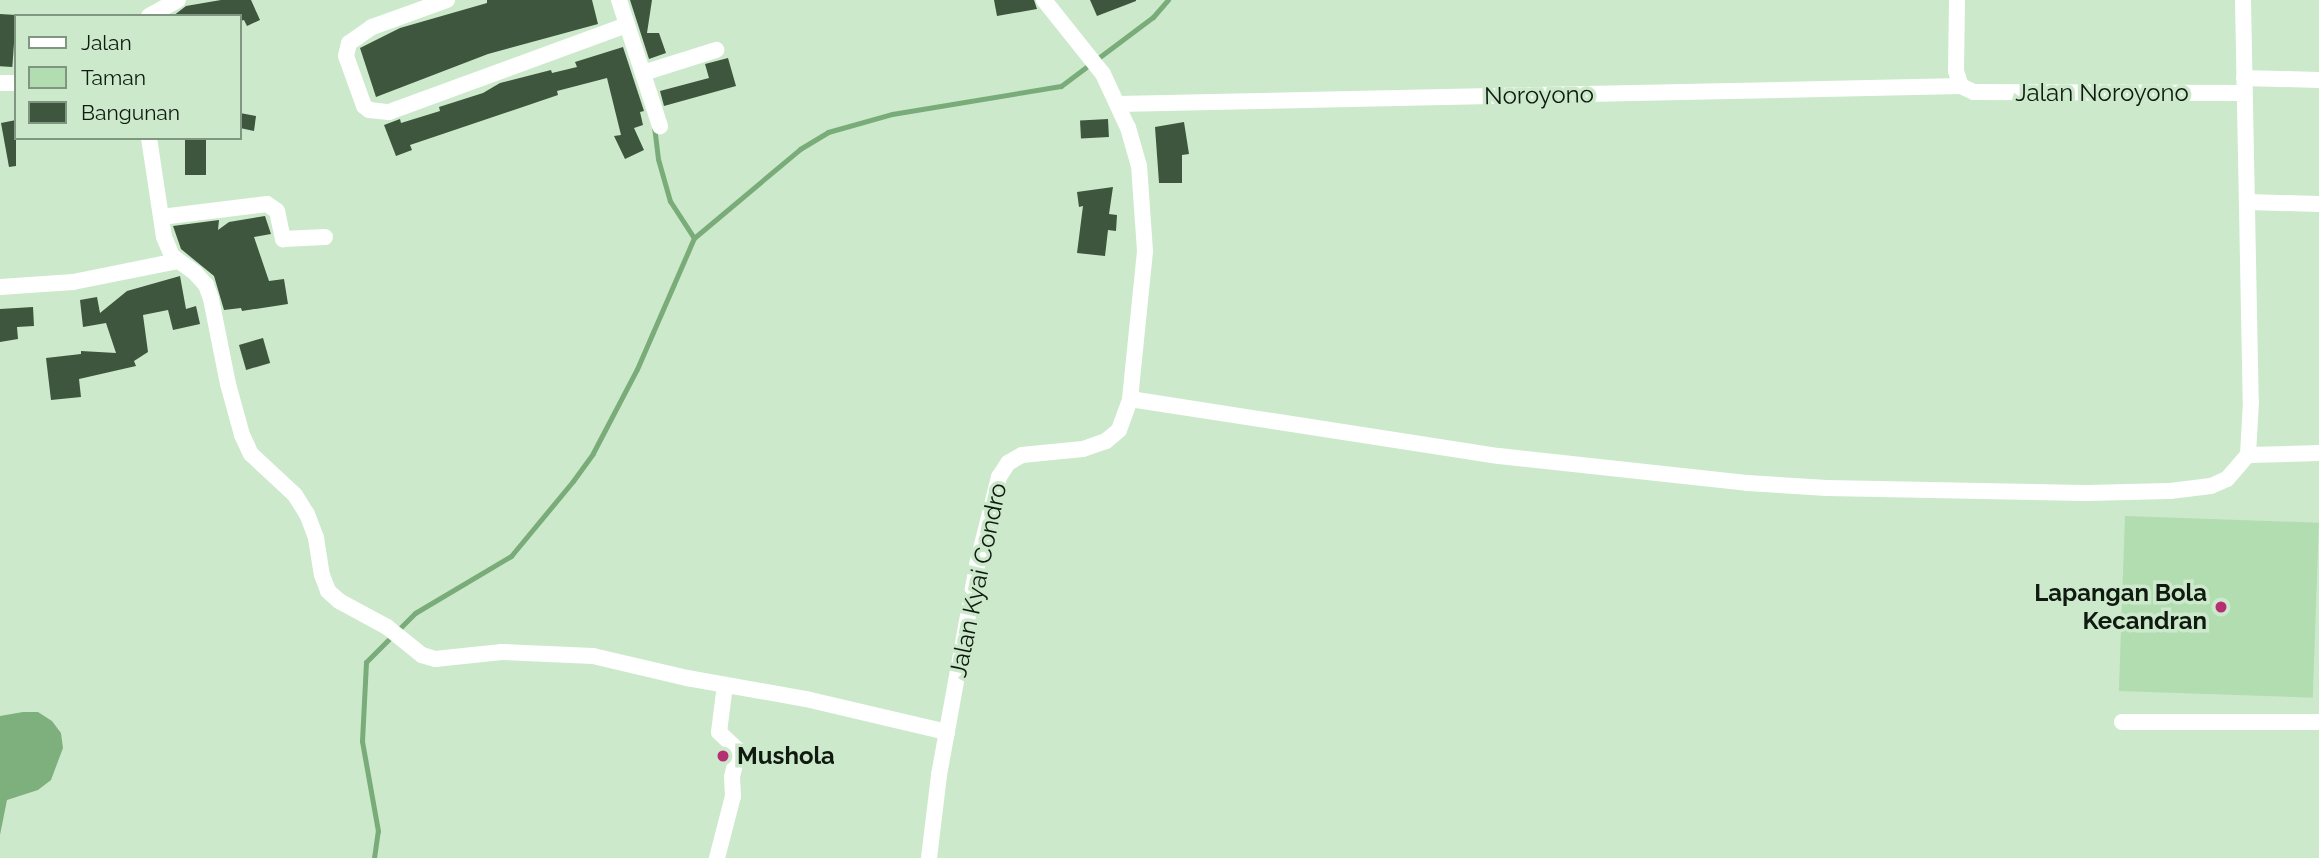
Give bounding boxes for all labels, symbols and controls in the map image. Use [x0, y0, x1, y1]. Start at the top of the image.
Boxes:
legend [14, 14, 242, 140]
text: Jalan [81, 30, 132, 55]
text: Taman [81, 65, 146, 90]
street label: Jalan Noroyono [2015, 79, 2189, 107]
street label: Noroyono [1484, 80, 1594, 110]
text: Bangunan [81, 100, 180, 125]
street label: Jalan Kyai Condro [943, 480, 1013, 680]
place label: Lapangan Bola Kecandran [2034, 579, 2207, 635]
marker: Lapangan Bola Kecandran [2213, 599, 2229, 615]
place label: Mushola [737, 742, 835, 770]
marker: Mushola [715, 748, 731, 764]

